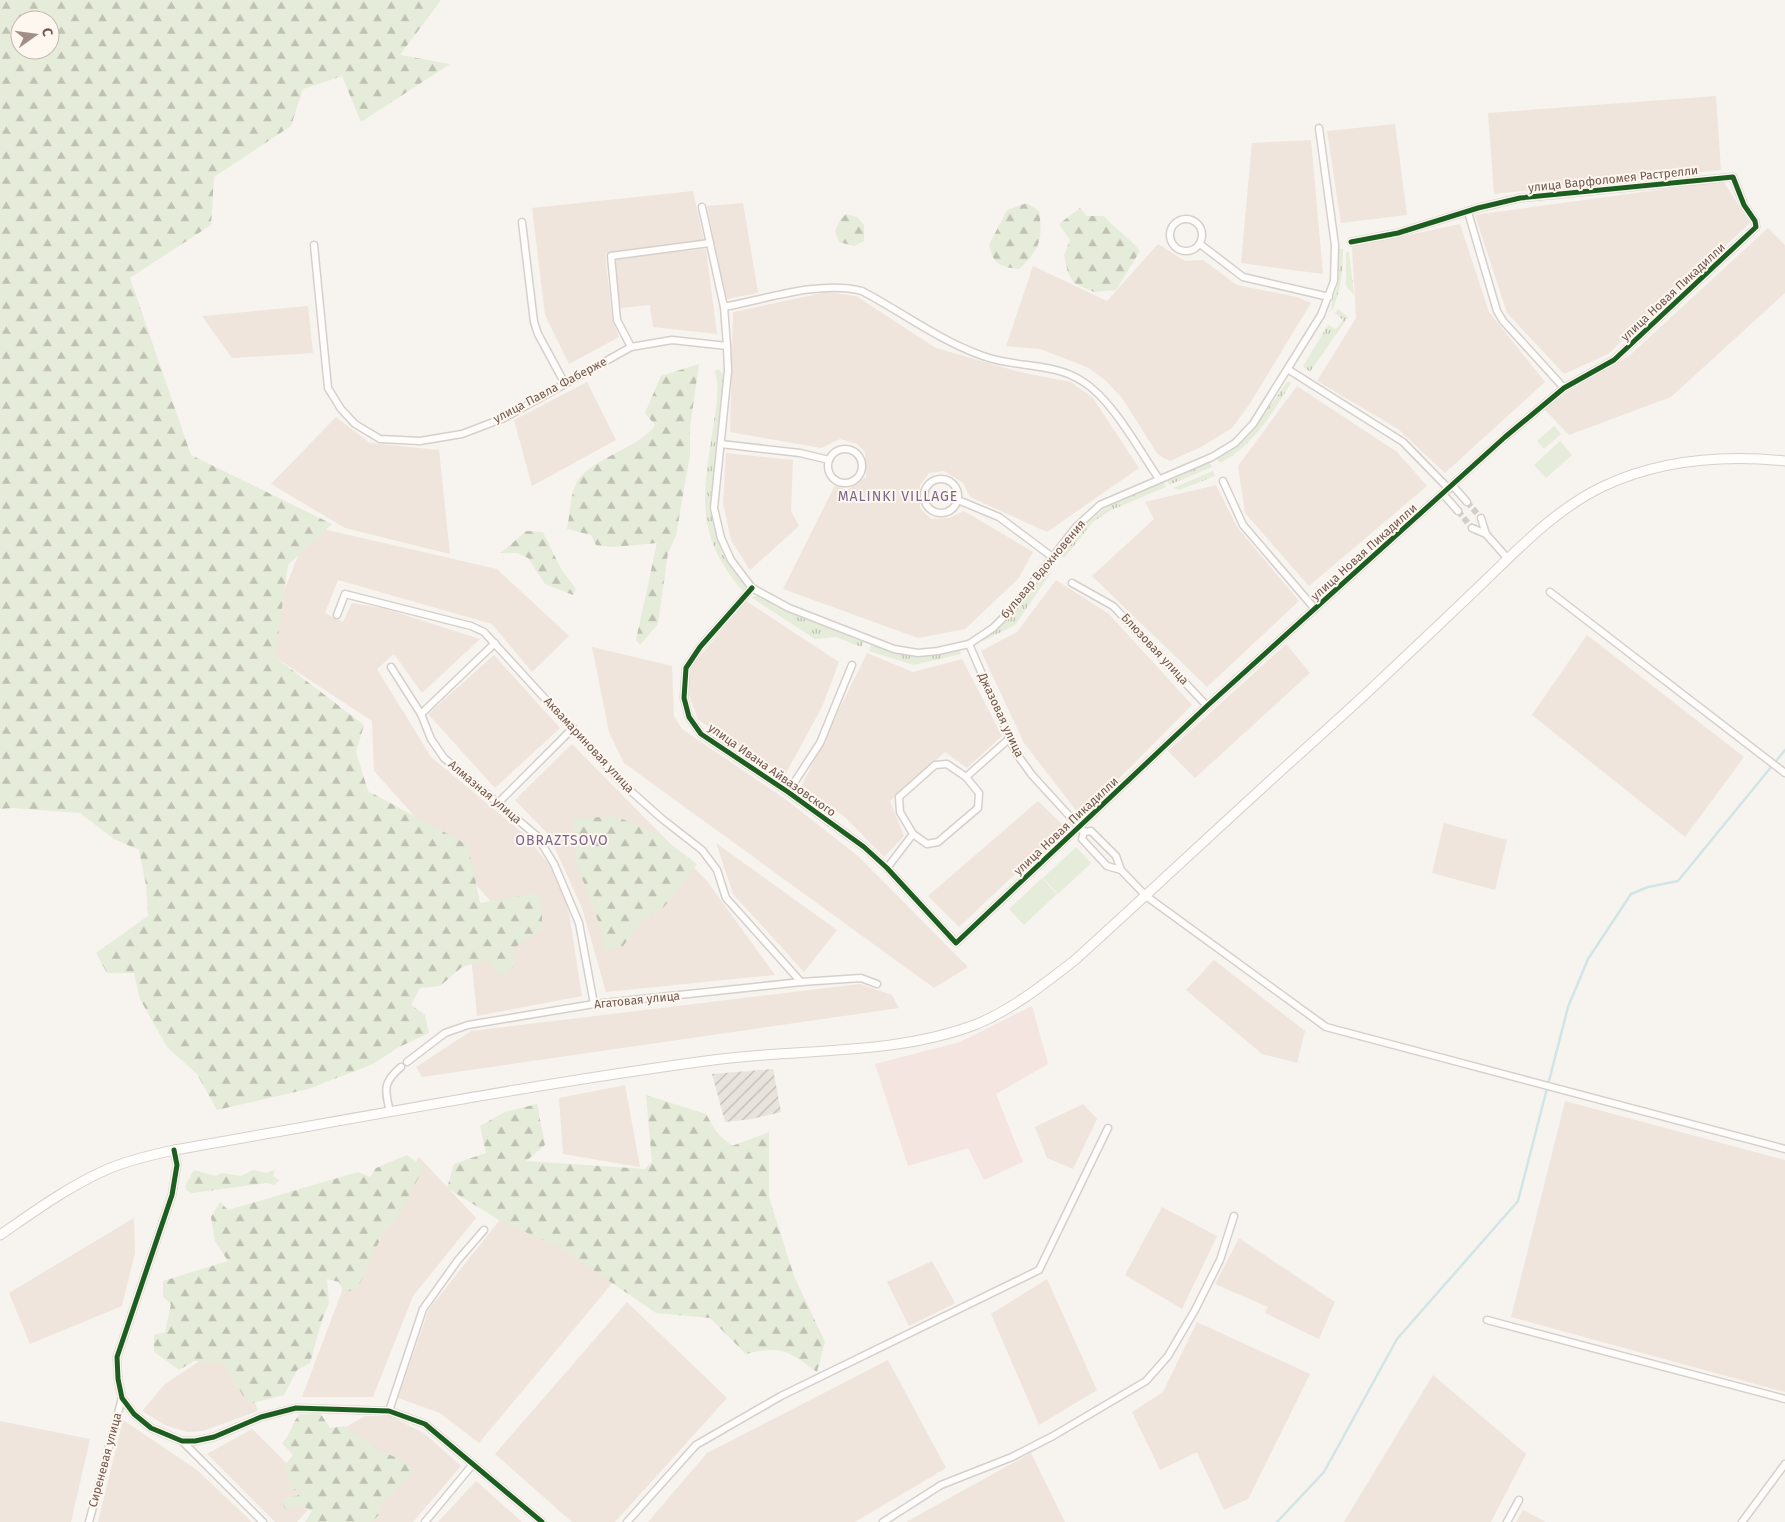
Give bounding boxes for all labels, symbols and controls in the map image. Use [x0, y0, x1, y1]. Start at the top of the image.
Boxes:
north arrow [10, 10, 60, 60]
text: С [38, 26, 56, 38]
street label: улица Варфоломея Растрелли [1527, 163, 1699, 195]
street label: улица Новая Пикадилли [1618, 240, 1728, 344]
street label: улица Павла Фаберже [491, 354, 609, 426]
district label: MALINKI VILLAGE [838, 488, 958, 505]
street label: улица Новая Пикадилли [1308, 501, 1420, 603]
street label: бульвар Вдохновения [998, 517, 1088, 621]
street label: Блюзовая улица [1118, 610, 1192, 688]
street label: Джазовая улица [975, 670, 1027, 759]
street label: Аквамариновая улица [541, 694, 637, 796]
street label: улица Ивана Айвазовского [706, 721, 838, 819]
street label: Алмазная улица [446, 757, 524, 827]
street label: улица Новая Пикадилли [1011, 774, 1121, 878]
district label: OBRAZTSOVO [515, 832, 609, 849]
street label: Агатовая улица [593, 989, 681, 1011]
street label: Сиреневая улица [86, 1411, 124, 1509]

